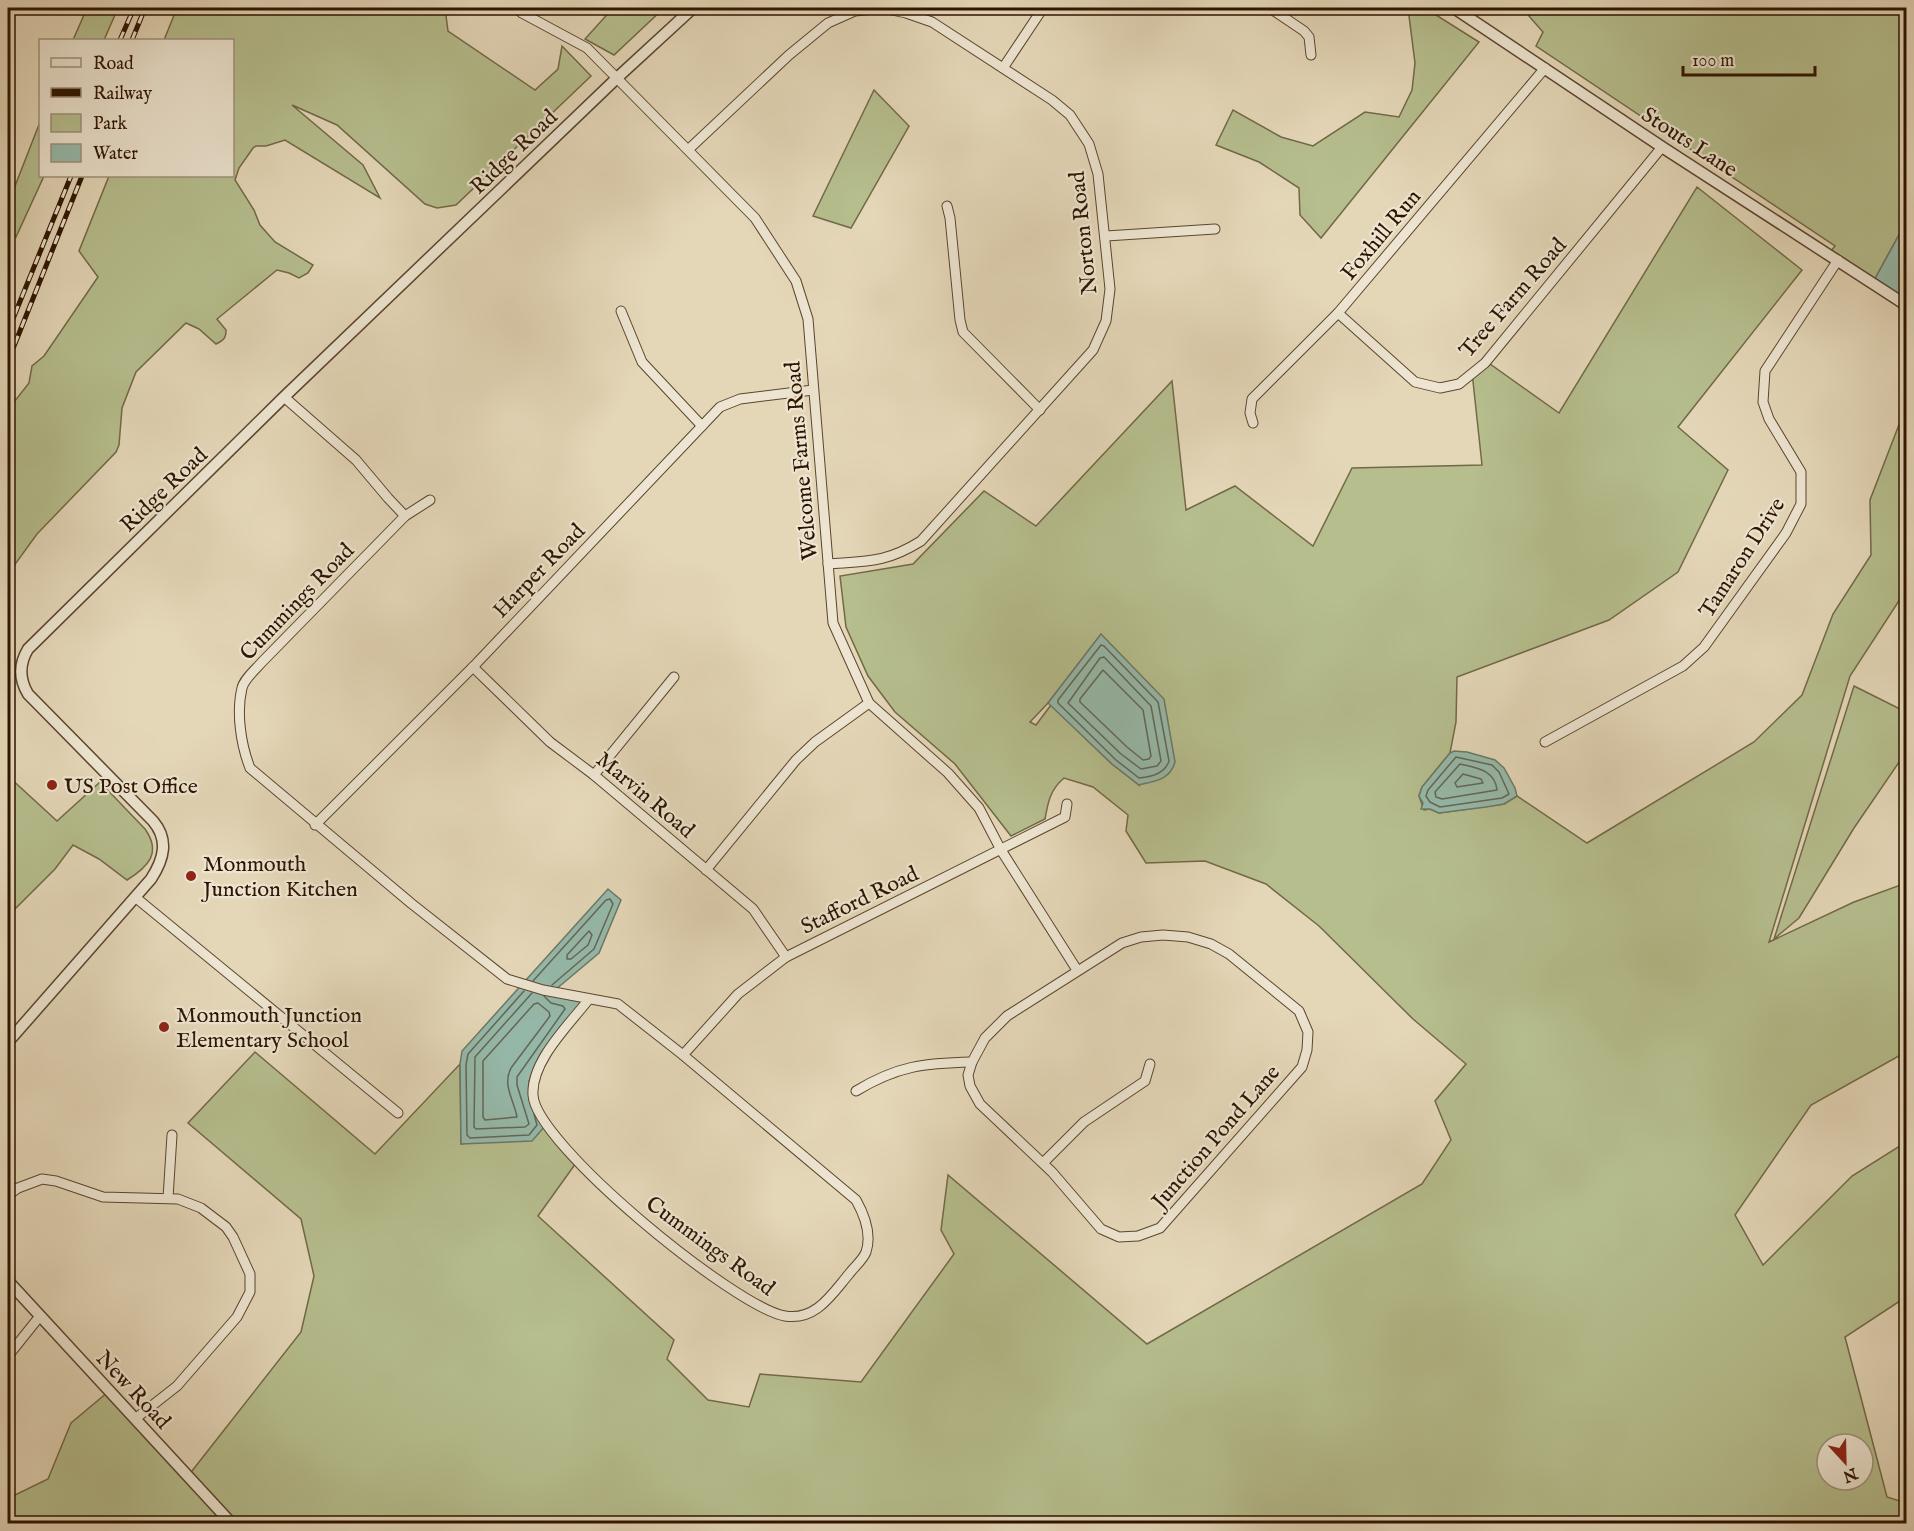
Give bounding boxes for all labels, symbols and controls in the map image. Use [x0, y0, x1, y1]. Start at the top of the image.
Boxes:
legend [39, 39, 234, 177]
scale bar [1683, 39, 1815, 77]
text: 100 m [1692, 50, 1734, 73]
text: Road [93, 53, 134, 76]
text: Railway [93, 83, 152, 106]
street label: Stouts Lane [1636, 101, 1742, 184]
street label: Ridge Road [465, 104, 564, 201]
text: Park [93, 113, 128, 136]
text: Water [93, 143, 138, 166]
street label: Norton Road [1064, 170, 1104, 296]
street label: Foxhill Run [1335, 184, 1428, 287]
street label: Tree Farm Road [1454, 232, 1574, 364]
street label: Welcome Farms Road [779, 360, 825, 561]
street label: Ridge Road [115, 442, 214, 539]
street label: Tamaron Drive [1693, 493, 1792, 624]
street label: Harper Road [487, 518, 592, 625]
street label: Cummings Road [234, 537, 361, 667]
street label: Marvin Road [590, 746, 700, 845]
place label: US Post Office [64, 773, 198, 801]
marker: US Post Office [45, 778, 59, 792]
place label: Monmouth Junction Kitchen [200, 851, 358, 904]
street label: Stafford Road [796, 860, 924, 941]
marker: Monmouth Junction Kitchen [184, 869, 198, 883]
place label: Monmouth Junction Elementary School [176, 1002, 362, 1055]
marker: Monmouth Junction Elementary School [157, 1020, 171, 1034]
street label: Junction Pond Lane [1144, 1059, 1287, 1217]
street label: Cummings Road [640, 1190, 780, 1303]
street label: New Road [89, 1345, 176, 1436]
north arrow [1815, 1432, 1875, 1492]
text: N [1840, 1462, 1861, 1486]

